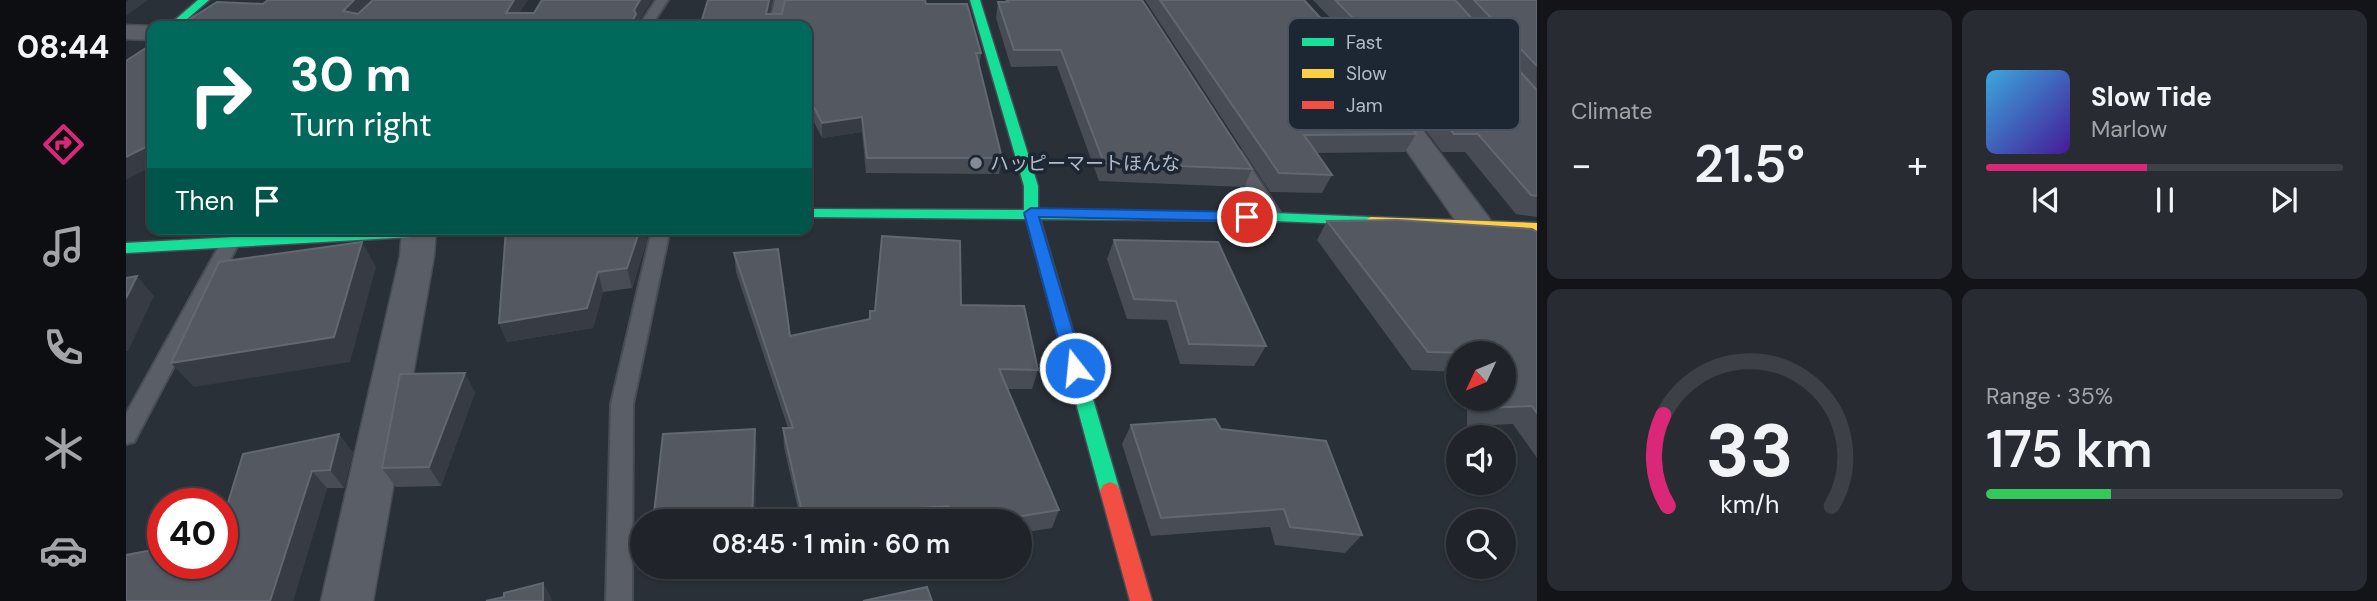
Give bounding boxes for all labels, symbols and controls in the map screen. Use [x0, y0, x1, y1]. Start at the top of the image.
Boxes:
legend [1288, 18, 1520, 130]
text: 08:44 [17, 26, 109, 68]
text: Fast [1346, 30, 1382, 55]
text: 30 m [290, 42, 412, 106]
icon: right [175, 49, 266, 140]
text: Slow [1346, 61, 1387, 86]
text: Slow Tide [2091, 80, 2212, 114]
text: Jam [1346, 93, 1383, 118]
text: Climate [1571, 96, 1653, 126]
text: Turn right [290, 104, 432, 146]
text: Marlow [2091, 114, 2167, 144]
icon: directions [39, 120, 88, 169]
text: 21.5° [1694, 130, 1805, 198]
text: − [1571, 140, 1592, 190]
text: + [1907, 140, 1928, 190]
place label: ハッピーマートほんな [990, 151, 1180, 176]
marker: ハッピーマートほんな [968, 155, 984, 171]
icon: previous [2027, 181, 2065, 219]
icon: pause [2146, 181, 2184, 219]
icon: next [2265, 181, 2303, 219]
icon: arrive [248, 182, 286, 220]
text: Then [175, 184, 234, 218]
pin [1217, 187, 1277, 247]
icon: arrive [1228, 198, 1266, 236]
icon: music [39, 222, 88, 271]
icon: phone [39, 323, 88, 372]
position arrow [1038, 331, 1112, 405]
north arrow [1446, 341, 1516, 411]
map controls [1446, 341, 1516, 579]
text: Range · 35% [1986, 381, 2113, 411]
text: 33 [1706, 404, 1793, 499]
text: 175 km [1986, 415, 2153, 483]
icon: climate [39, 424, 88, 473]
button: sound [1446, 425, 1516, 495]
speed limit sign: 40 [147, 488, 238, 579]
text: km/h [1720, 488, 1779, 521]
button: search [1446, 509, 1516, 579]
icon: car [39, 526, 88, 575]
text: 08:45 · 1 min · 60 m [712, 527, 950, 561]

